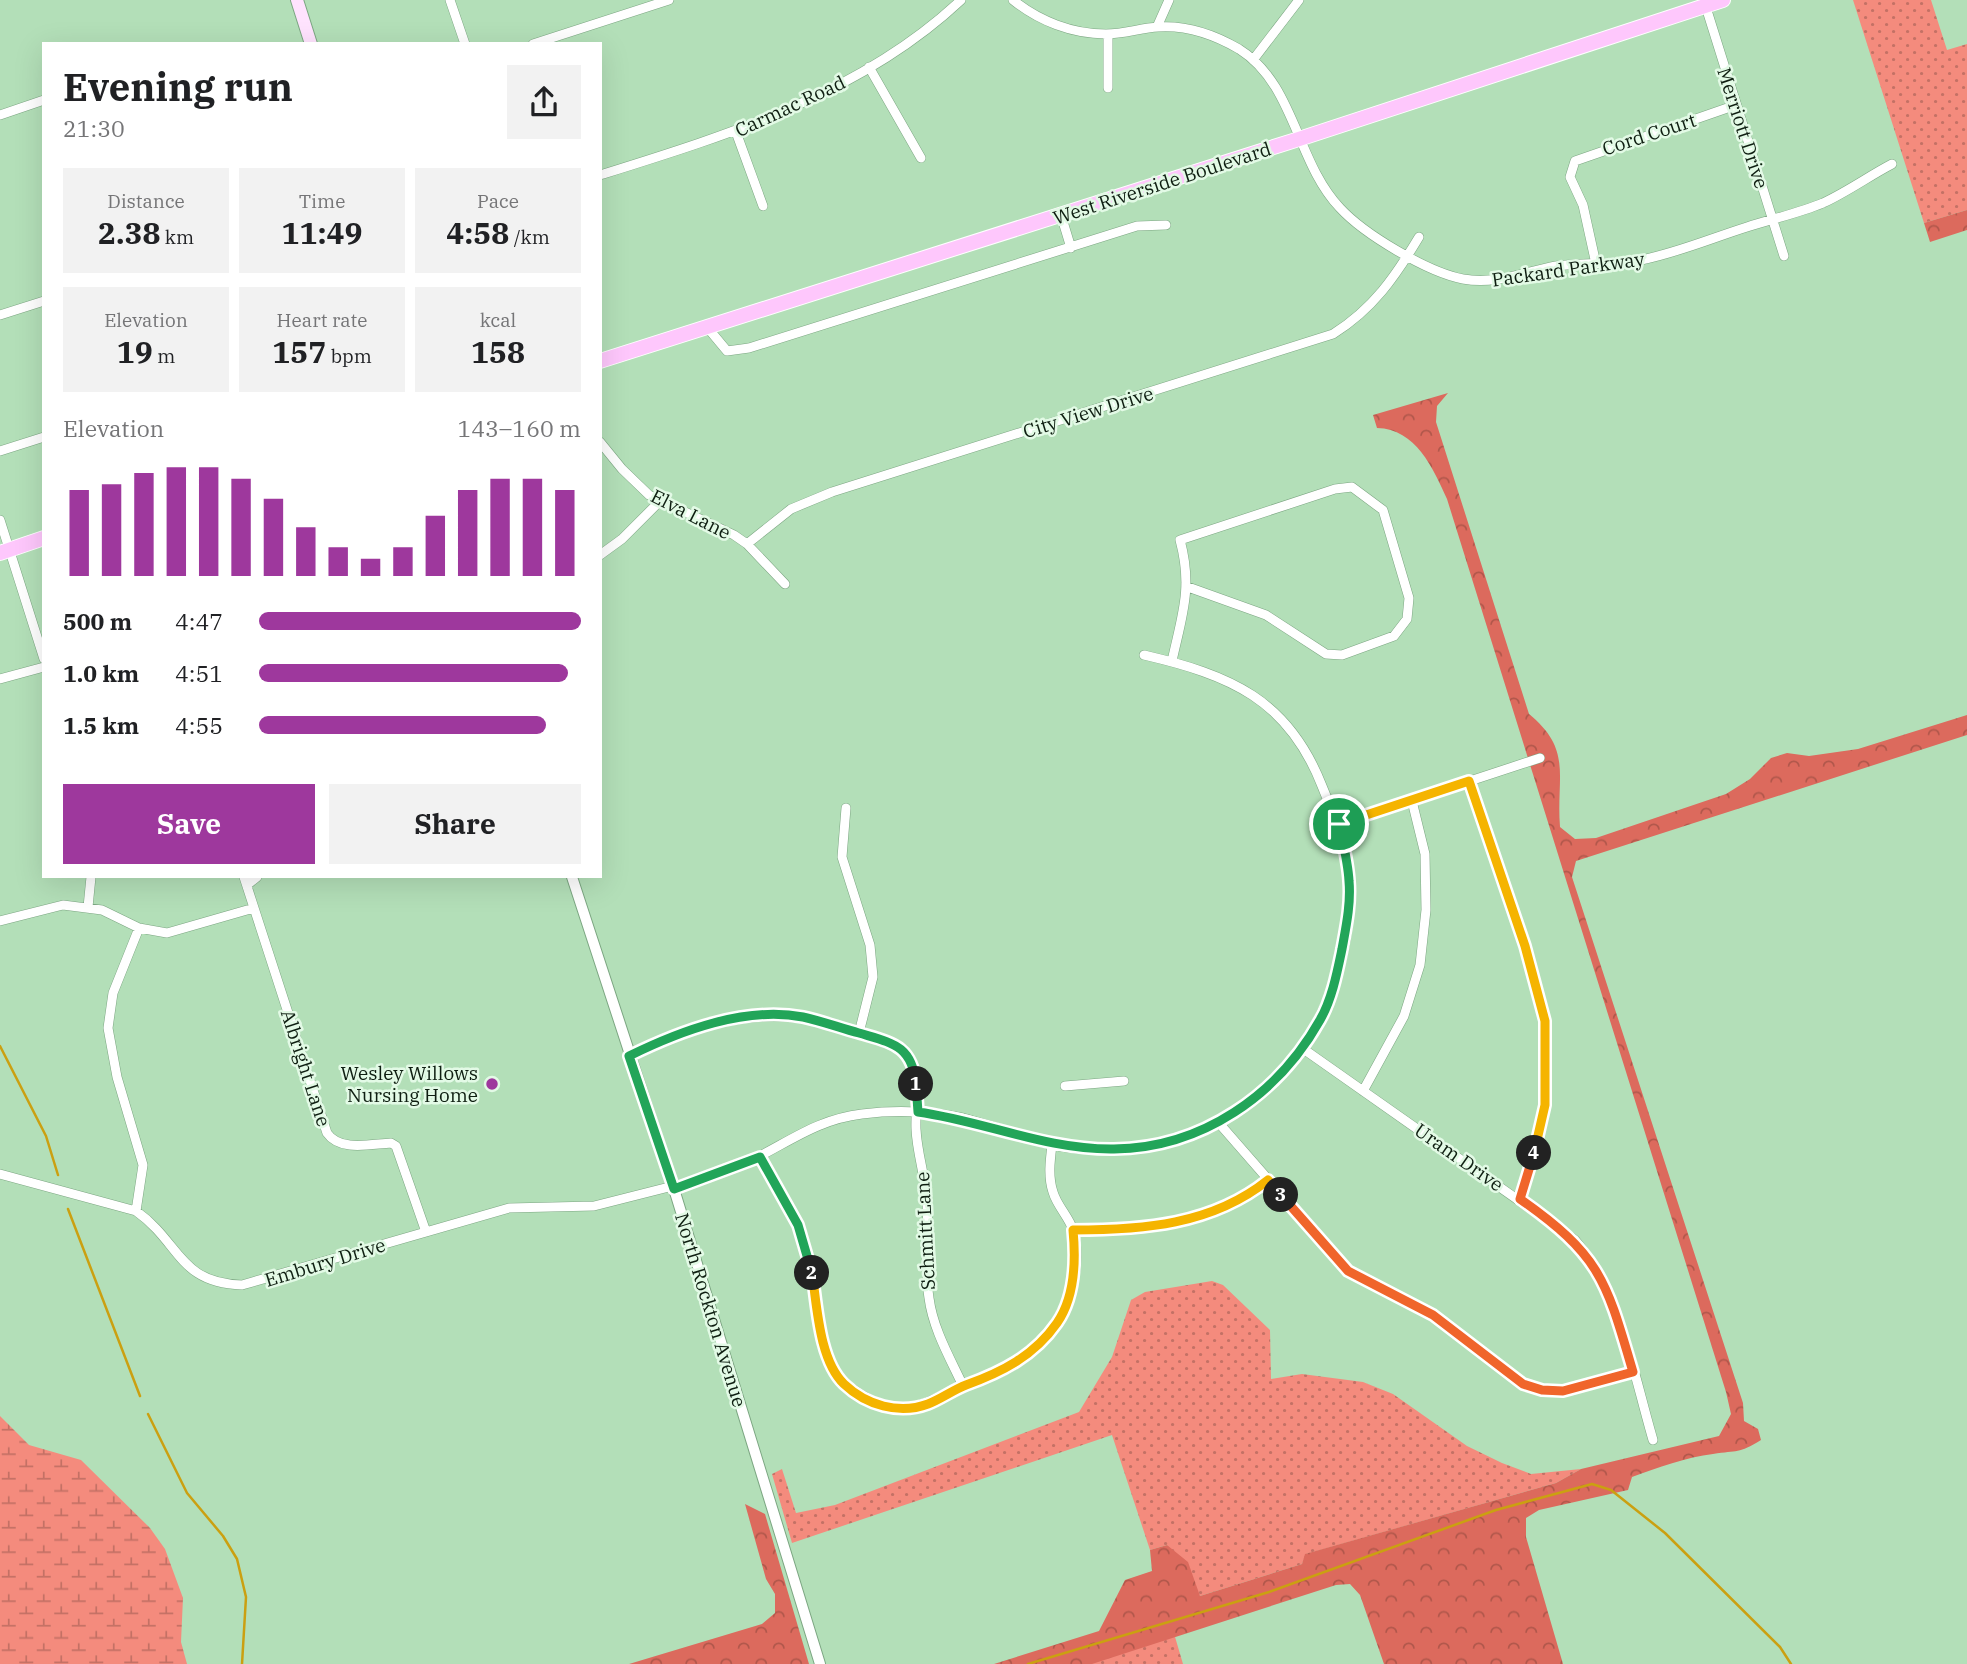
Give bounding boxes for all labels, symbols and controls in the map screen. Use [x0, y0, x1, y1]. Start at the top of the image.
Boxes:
text: Evening run [63, 62, 293, 111]
street label: Merriott Drive [1712, 64, 1774, 192]
button: share [507, 65, 581, 139]
street label: Carmac Road [731, 70, 849, 142]
street label: Cord Court [1599, 107, 1699, 160]
text: 21:30 [63, 113, 125, 143]
street label: West Riverside Boulevard [1050, 136, 1274, 230]
text: Distance [107, 189, 185, 213]
text: Time [299, 189, 345, 213]
text: Pace [477, 189, 519, 213]
text: 2.38 [98, 213, 160, 252]
text: 11:49 [281, 213, 363, 252]
text: 4:58 [446, 213, 509, 252]
text: km [160, 225, 194, 249]
text: /km [509, 225, 550, 249]
street label: Packard Parkway [1490, 246, 1647, 292]
text: Elevation [104, 308, 188, 332]
text: Heart rate [277, 308, 367, 332]
text: kcal [480, 308, 516, 332]
text: 19 [117, 332, 153, 371]
text: 157 [272, 332, 326, 371]
text: 158 [471, 332, 525, 371]
text: m [153, 344, 175, 368]
text: bpm [326, 344, 372, 368]
street label: City View Drive [1020, 381, 1156, 443]
text: Elevation [63, 413, 164, 443]
text: 143–160 m [457, 413, 581, 443]
street label: Elva Lane [647, 484, 735, 544]
text: 500 m [63, 606, 132, 636]
text: 4:47 [175, 606, 223, 636]
text: 1.0 km [63, 658, 139, 688]
text: 4:51 [175, 658, 223, 688]
text: 1.5 km [63, 710, 139, 740]
text: 4:55 [175, 710, 223, 740]
button: Save [63, 784, 315, 864]
button: Share [329, 784, 581, 864]
pin [1309, 794, 1369, 854]
icon: arrive [1320, 805, 1358, 843]
street label: Albright Lane [276, 1006, 336, 1130]
place label: Wesley Willows Nursing Home [341, 1061, 478, 1107]
pin: 1 [898, 1066, 934, 1102]
text: 1 [910, 1071, 921, 1095]
marker: Wesley Willows Nursing Home [484, 1076, 500, 1092]
street label: Uram Drive [1410, 1118, 1508, 1196]
pin: 4 [1516, 1136, 1552, 1170]
text: 4 [1528, 1140, 1539, 1164]
street label: Schmitt Lane [910, 1171, 940, 1291]
pin: 3 [1264, 1178, 1298, 1212]
text: 3 [1275, 1182, 1286, 1206]
street label: North Rockton Avenue [670, 1210, 752, 1410]
street label: Embury Drive [262, 1232, 388, 1292]
pin: 2 [794, 1256, 830, 1290]
text: 2 [806, 1260, 817, 1284]

